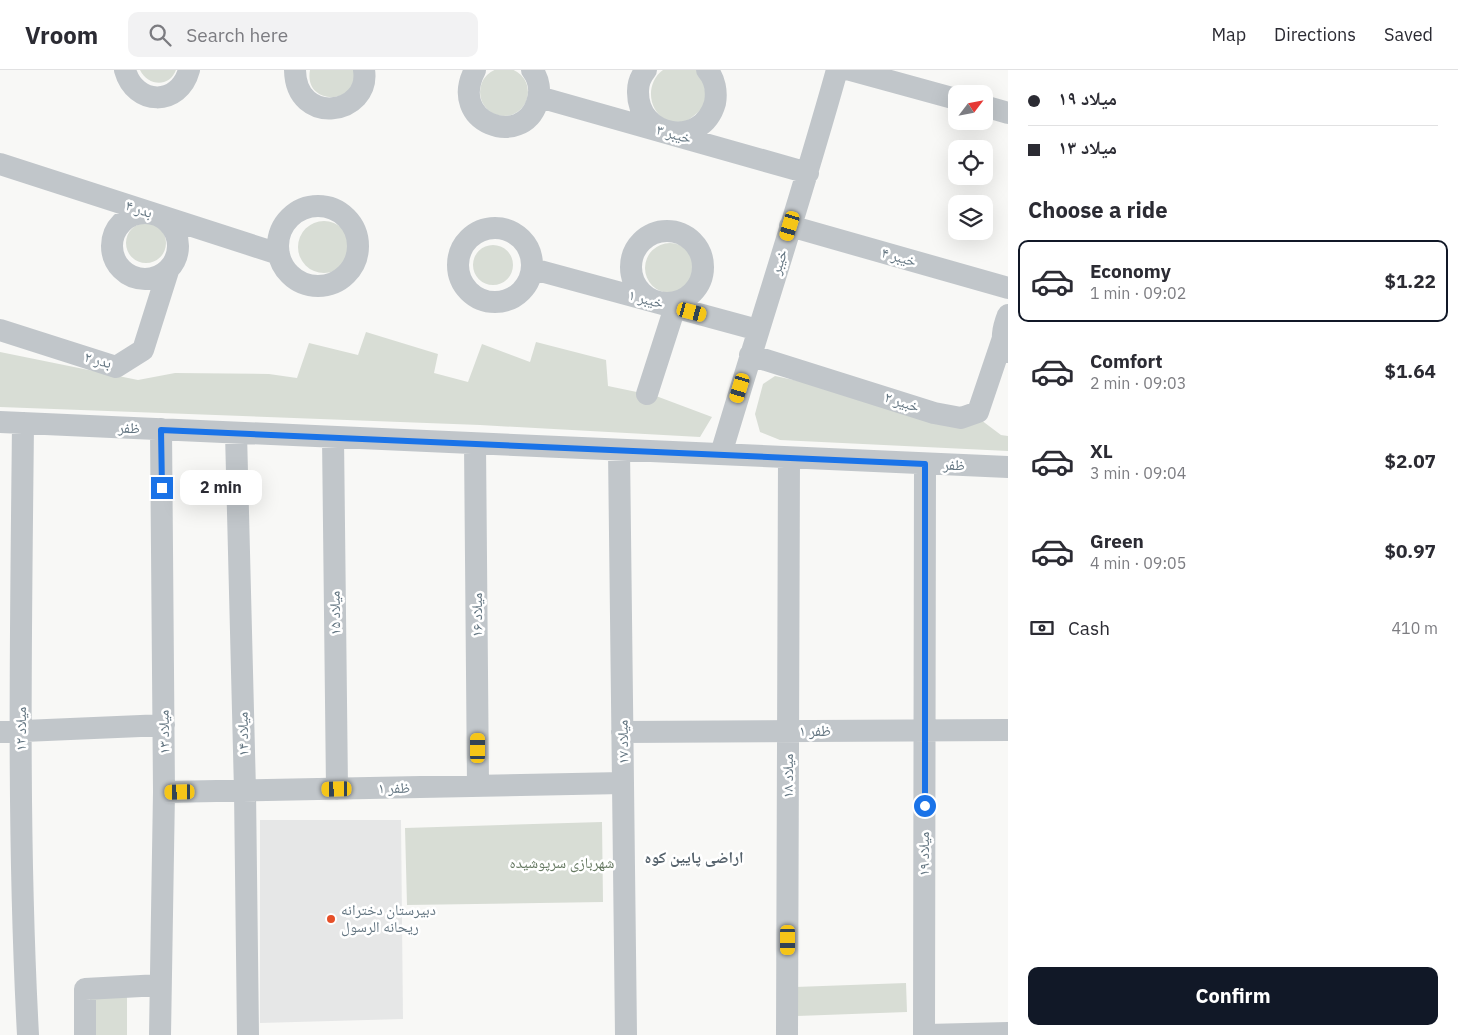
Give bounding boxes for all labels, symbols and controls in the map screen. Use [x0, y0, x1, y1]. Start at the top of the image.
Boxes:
search box [128, 12, 478, 57]
text: Vroom [25, 19, 98, 51]
icon: search [146, 21, 174, 49]
text: Search here [186, 23, 288, 47]
text: Map [1211, 23, 1246, 46]
text: Directions [1274, 23, 1356, 46]
text: Saved [1384, 23, 1433, 46]
north arrow [948, 85, 992, 130]
map controls [948, 85, 993, 240]
text: میلاد ۱۹ [1058, 86, 1117, 110]
street label: خیبر ۳ [654, 119, 694, 148]
text: میلاد ۱۳ [1058, 135, 1117, 159]
button: locate [948, 140, 993, 185]
street label: بدر ۴ [123, 195, 155, 222]
button: layers [948, 195, 993, 240]
text: Choose a ride [1028, 195, 1168, 224]
car [778, 209, 801, 243]
street label: خیبر ۴ [879, 242, 919, 271]
street label: خیبر [765, 247, 791, 278]
icon: car [1030, 259, 1075, 304]
text: Economy [1090, 259, 1171, 283]
text: $1.22 [1384, 269, 1436, 293]
text: 1 min · 09:02 [1090, 283, 1186, 303]
street label: خیبر ۱ [626, 285, 666, 312]
car [675, 301, 708, 323]
street label: بدر ۲ [82, 347, 114, 372]
icon: car [1030, 349, 1075, 394]
text: Comfort [1090, 349, 1163, 373]
text: $1.64 [1384, 359, 1436, 383]
car [728, 371, 751, 405]
text: 2 min · 09:03 [1090, 373, 1186, 393]
street label: خبیر ۲ [882, 387, 922, 416]
street label: ظفر [117, 417, 140, 438]
icon: car [1030, 439, 1075, 484]
text: XL [1090, 439, 1113, 463]
text: $2.07 [1384, 449, 1436, 473]
street label: ظفر [942, 454, 965, 475]
text: 3 min · 09:04 [1090, 463, 1186, 483]
callout: 2 min [180, 470, 262, 506]
route end [151, 477, 173, 499]
text: 2 min [200, 477, 242, 497]
icon: car [1030, 529, 1075, 574]
text: Green [1090, 529, 1144, 553]
text: $0.97 [1384, 539, 1436, 563]
text: 4 min · 09:05 [1090, 553, 1186, 573]
street label: میلاد ۱۵ [325, 590, 344, 635]
street label: میلاد ۱۶ [467, 593, 486, 637]
icon: cash [1028, 614, 1056, 642]
text: Cash [1068, 616, 1110, 640]
text: 410 m [1391, 618, 1438, 638]
street label: میلاد ۱۲ [11, 707, 30, 751]
street label: میلاد ۱۳ [154, 709, 173, 754]
street label: میلاد ۱۴ [233, 711, 252, 756]
street label: میلاد ۱۷ [613, 719, 632, 764]
street label: ظفر ۱ [799, 721, 831, 740]
car [470, 733, 485, 763]
street label: میلاد ۱۸ [778, 754, 797, 798]
street label: ظفر ۱ [378, 778, 410, 797]
car [321, 781, 352, 797]
car [164, 784, 195, 800]
route start [914, 795, 936, 817]
street label: میلاد ۱۹ [914, 832, 933, 876]
district label: اراضی پایین کوه [644, 847, 744, 867]
park label: شهربازی سرپوشیده [510, 853, 615, 873]
place label: دبیرستان دخترانه ریحانه الرسول [341, 900, 436, 937]
marker: دبیرستان دخترانه ریحانه الرسول [325, 913, 337, 925]
car [780, 925, 795, 955]
button: Confirm [1028, 967, 1438, 1025]

